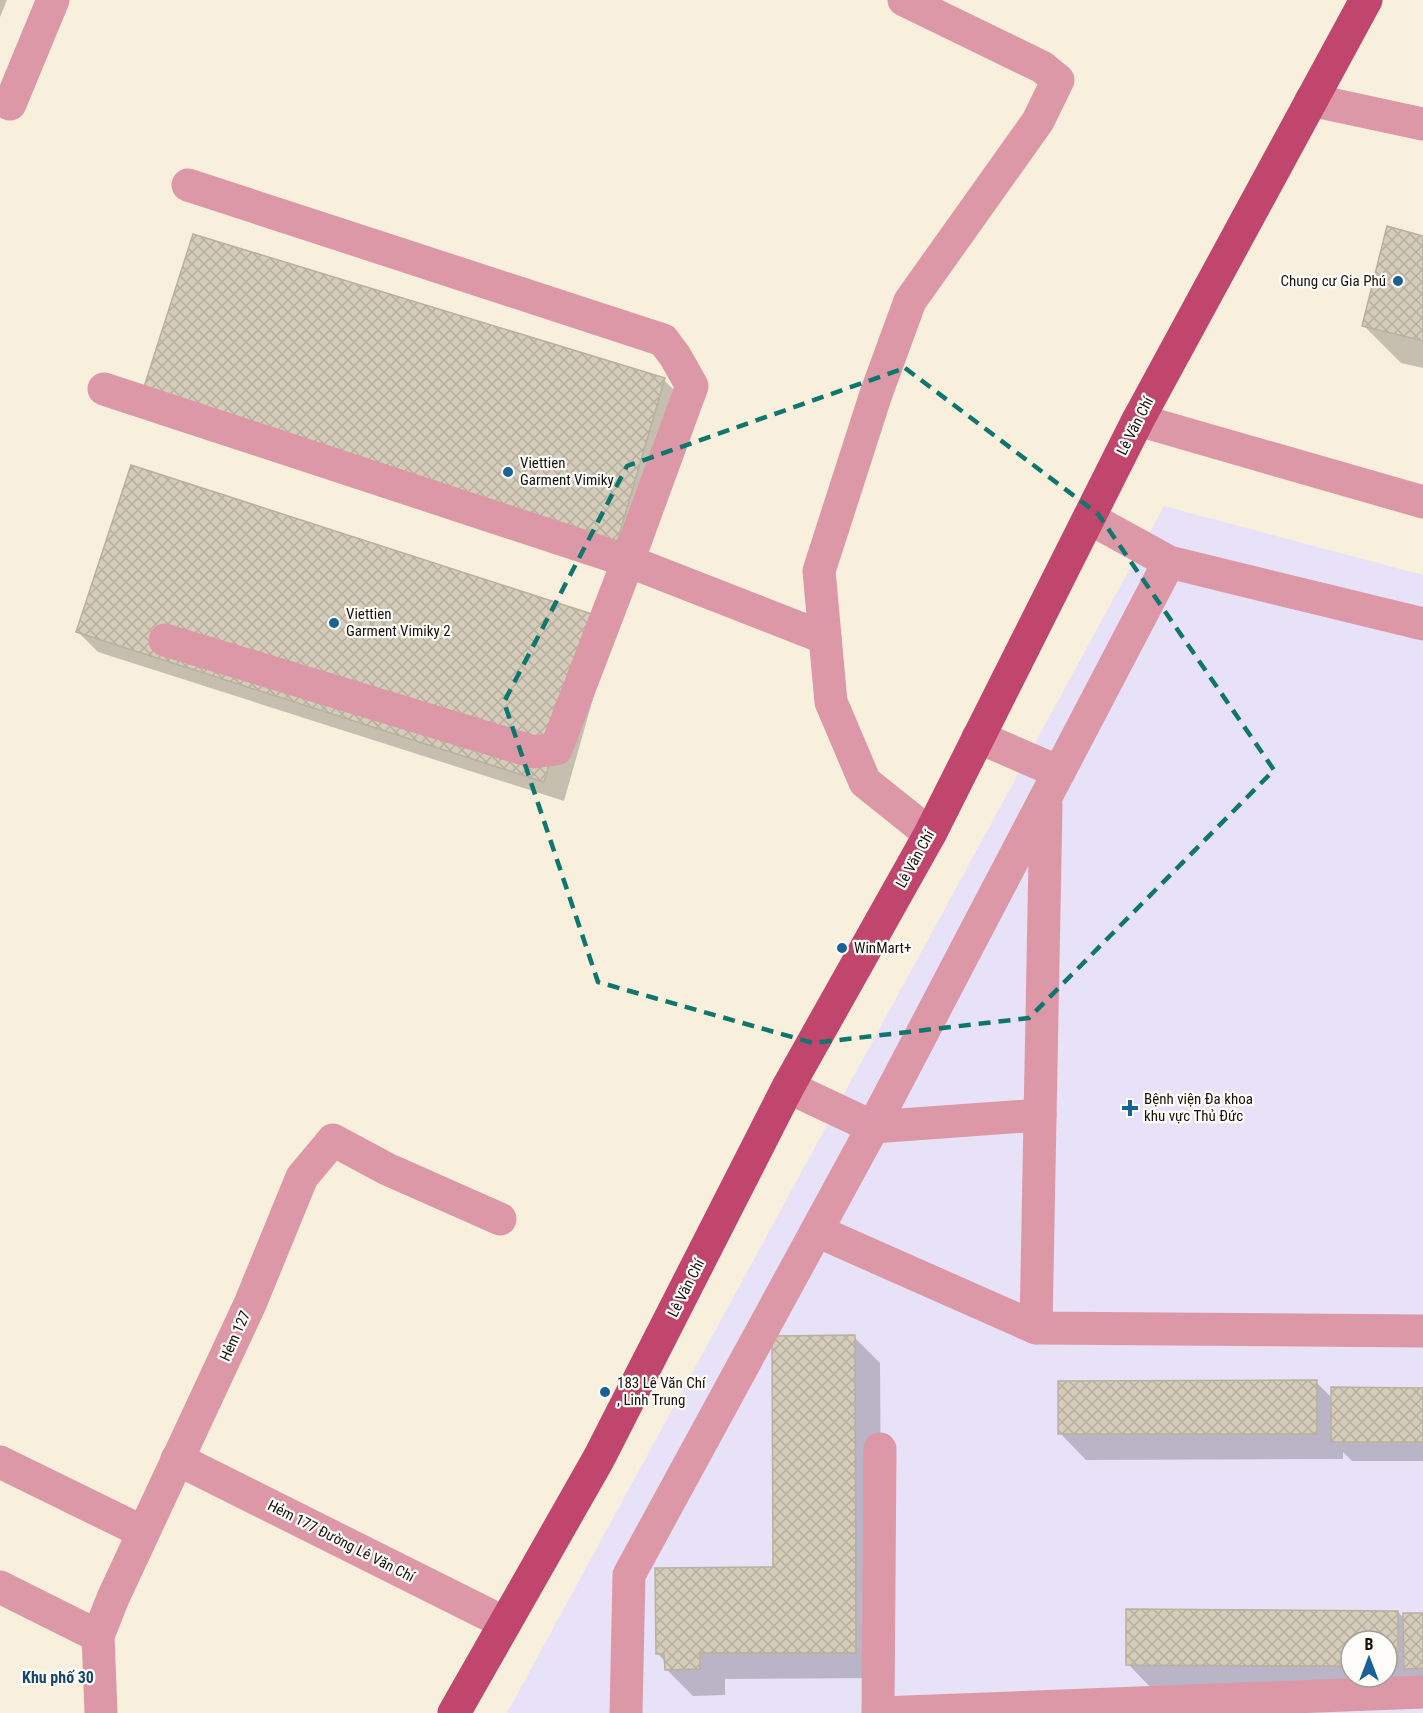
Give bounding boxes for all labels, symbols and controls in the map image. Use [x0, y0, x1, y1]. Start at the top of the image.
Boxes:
place label: Chung cư Gia Phú [1281, 272, 1386, 290]
marker: Chung cư Gia Phú [1391, 274, 1405, 288]
street label: Lê Văn Chí [1113, 393, 1158, 458]
place label: Viettien Garment Vimiky [520, 454, 614, 489]
marker: Viettien Garment Vimiky [501, 465, 515, 479]
place label: Viettien Garment Vimiky 2 [346, 605, 451, 640]
marker: Viettien Garment Vimiky 2 [327, 616, 341, 630]
street label: Lê Văn Chí [892, 826, 939, 891]
place label: WinMart+ [854, 939, 911, 957]
marker: WinMart+ [835, 941, 849, 955]
place label: Bệnh viện Đa khoa khu vực Thủ Đức [1144, 1090, 1253, 1125]
marker: Bệnh viện Đa khoa khu vực Thủ Đức [1121, 1099, 1139, 1117]
street label: Lê Văn Chí [664, 1255, 709, 1320]
street label: Hẻm 127 [216, 1308, 254, 1364]
place label: 183 Lê Văn Chí , Linh Trung [617, 1374, 707, 1409]
marker: 183 Lê Văn Chí , Linh Trung [598, 1385, 612, 1399]
street label: Hẻm 177 Đường Lê Văn Chí [265, 1496, 419, 1587]
north arrow [1339, 1629, 1399, 1689]
text: B [1365, 1635, 1374, 1654]
district label: Khu phố 30 [22, 1668, 94, 1687]

